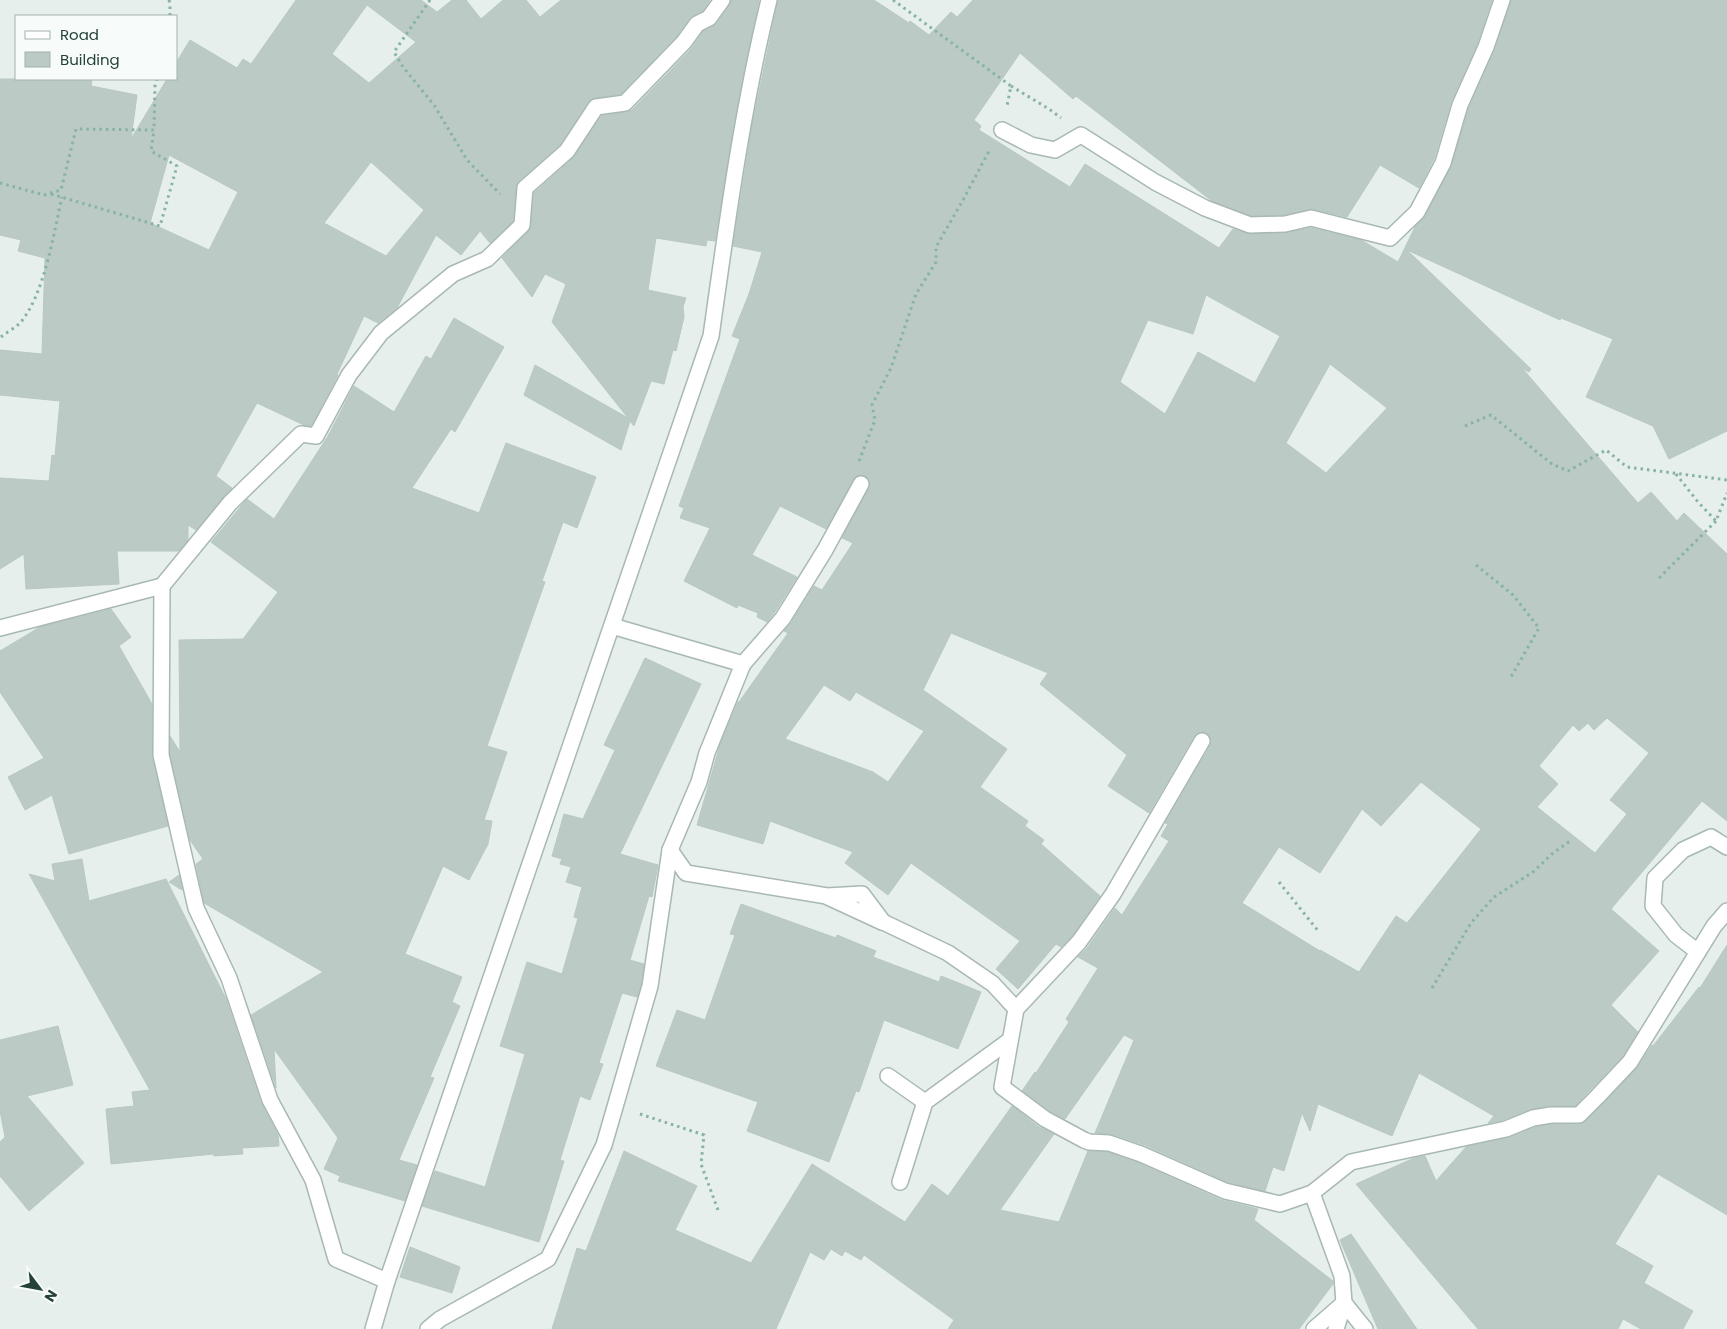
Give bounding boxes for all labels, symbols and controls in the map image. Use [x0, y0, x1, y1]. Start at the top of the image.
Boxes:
legend [15, 15, 178, 80]
text: Road [60, 24, 99, 45]
text: Building [60, 49, 120, 70]
north arrow [15, 1264, 65, 1314]
text: N [40, 1286, 62, 1306]

